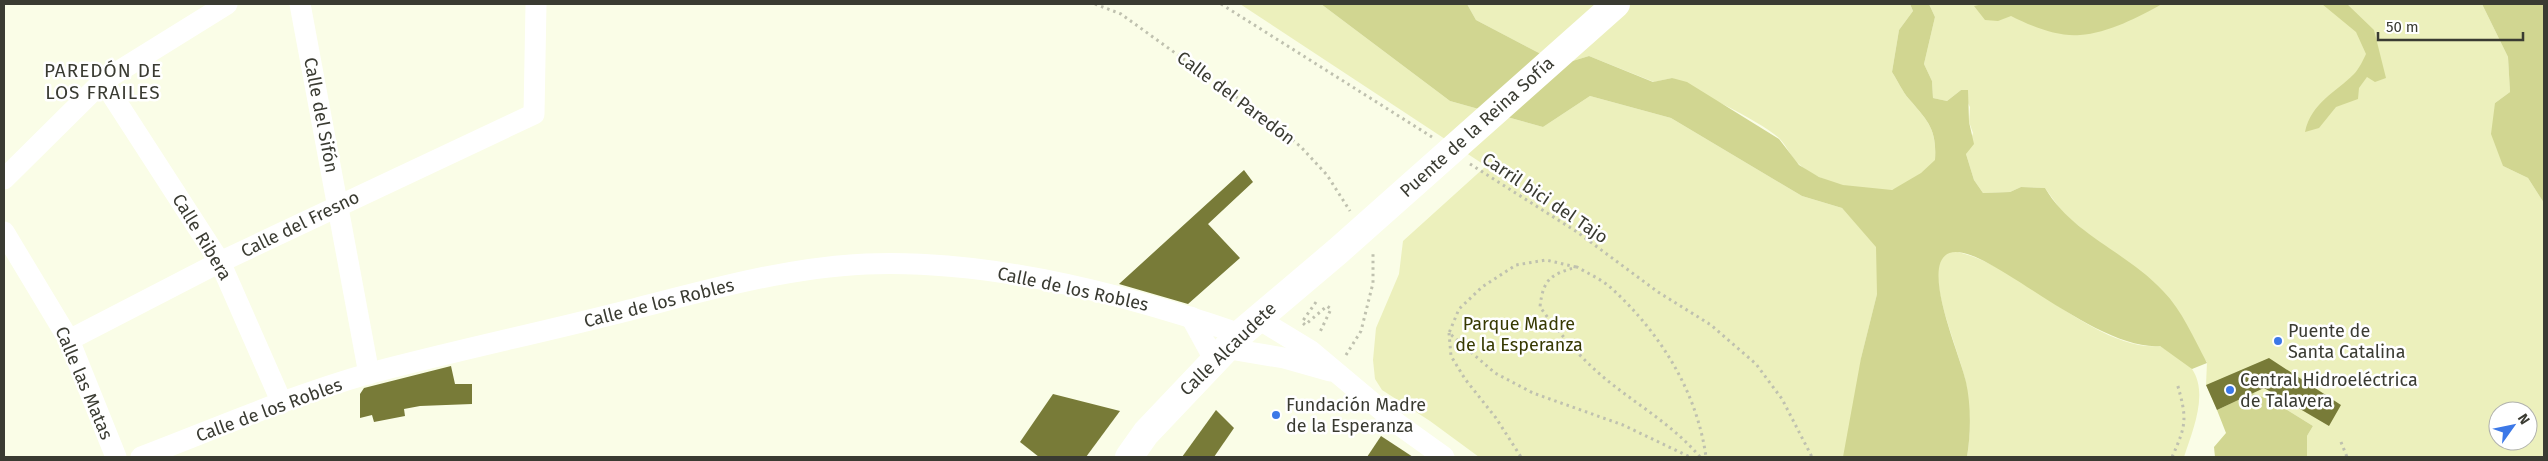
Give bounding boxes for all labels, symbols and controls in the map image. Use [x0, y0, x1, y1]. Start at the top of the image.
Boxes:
scale bar [2378, 10, 2523, 42]
text: 50 m [2386, 18, 2419, 36]
street label: Calle del Paredón [1172, 46, 1300, 150]
street label: Puente de la Reina Sofía [1395, 52, 1559, 202]
street label: Calle del Sifón [299, 55, 343, 175]
district label: PAREDÓN DE LOS FRAILES [44, 59, 162, 104]
street label: Carril bici del Tajo [1478, 148, 1612, 248]
street label: Calle del Fresno [237, 186, 363, 262]
street label: Calle Ribera [168, 190, 236, 284]
street label: Calle de los Robles [995, 262, 1151, 316]
street label: Calle de los Robles [582, 274, 736, 332]
street label: Calle Alcaudete [1175, 298, 1281, 400]
park label: Parque Madre de la Esperanza [1455, 313, 1583, 356]
place label: Puente de Santa Catalina [2288, 320, 2405, 363]
street label: Calle las Matas [50, 323, 118, 443]
marker: Puente de Santa Catalina [2272, 335, 2284, 347]
place label: Central Hidroeléctrica de Talavera [2240, 369, 2418, 412]
street label: Calle de los Robles [193, 373, 345, 447]
marker: Central Hidroeléctrica de Talavera [2224, 384, 2236, 396]
place label: Fundación Madre de la Esperanza [1286, 394, 1426, 437]
north arrow [2488, 401, 2538, 451]
marker: Fundación Madre de la Esperanza [1270, 409, 1282, 421]
text: N [2514, 411, 2533, 428]

